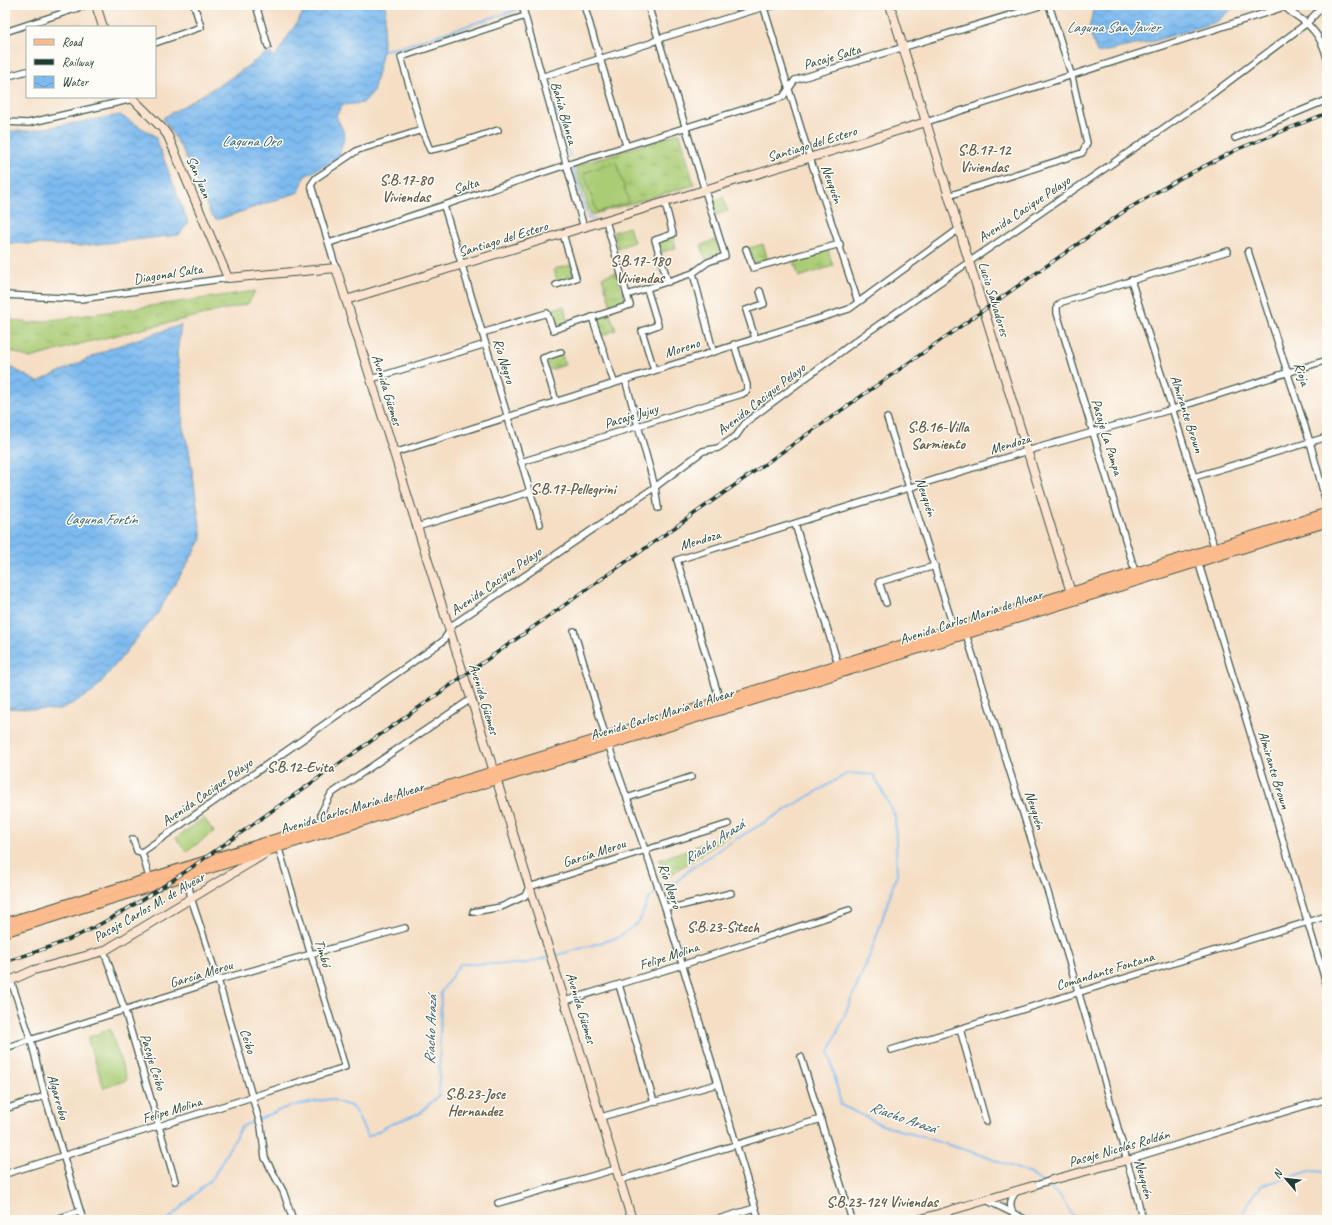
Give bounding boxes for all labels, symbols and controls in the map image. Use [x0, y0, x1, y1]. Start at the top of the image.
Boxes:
water label: Laguna San Javier [1066, 18, 1162, 37]
legend [26, 26, 156, 98]
text: Road [62, 34, 84, 50]
street label: Pasaje Salta [801, 40, 864, 73]
text: Railway [62, 54, 94, 70]
text: Water [62, 74, 90, 90]
street label: Bahía Blanca [547, 80, 581, 148]
street label: Santiago del Estero [765, 122, 860, 166]
water label: Laguna Oro [222, 132, 283, 151]
district label: S.B.17-12 Viviendas [957, 141, 1012, 177]
street label: San Juan [183, 153, 216, 201]
street label: Neuquén [818, 163, 847, 206]
district label: S.B.17-80 Viviendas [379, 171, 435, 207]
street label: Avenida Cacique Pelayo [975, 171, 1074, 246]
street label: Salta [451, 174, 482, 198]
street label: Santiago del Estero [456, 217, 551, 261]
district label: S.B.17-180 Viviendas [610, 252, 672, 288]
street label: Diagonal Salta [132, 260, 205, 288]
street label: Lucio Salvadores [975, 260, 1014, 339]
street label: Moreno [662, 334, 703, 362]
street label: Río Negro [489, 336, 519, 387]
street label: Avenida Güemes [368, 352, 406, 429]
street label: Avenida Cacique Pelayo [713, 359, 809, 439]
street label: Rioja [1290, 360, 1314, 389]
street label: Almirante Brown [1166, 373, 1208, 456]
street label: Pasaje La Pampa [1087, 397, 1127, 478]
street label: Pasaje Jujuy [602, 399, 661, 432]
district label: S.B.16-Villa Sarmiento [907, 418, 971, 454]
street label: Mendoza [988, 429, 1034, 458]
street label: Neuquén [912, 476, 940, 519]
district label: S.B.17-Pellegrini [530, 480, 618, 499]
water label: Laguna Fortín [65, 510, 138, 529]
street label: Mendoza [678, 525, 724, 554]
street label: Avenida Cacique Pelayo [447, 543, 546, 619]
street label: Avenida Carlos María de Alvear [897, 585, 1046, 648]
street label: Avenida Güemes [465, 661, 503, 738]
street label: Avenida Carlos María de Alvear [588, 684, 738, 744]
street label: Almirante Brown [1254, 729, 1294, 812]
street label: Avenida Cacique Pelayo [158, 754, 257, 830]
district label: S.B.12-Evita [267, 758, 335, 777]
street label: Avenida Carlos María de Alvear [278, 778, 428, 838]
street label: Neuquén [1021, 789, 1049, 832]
water label: Riacho Arazá [680, 813, 751, 869]
street label: García Merou [561, 835, 628, 871]
street label: Río Negro [654, 861, 686, 912]
street label: Pasaje Carlos M. de Alvear [90, 867, 209, 946]
district label: S.B.23-Sitech [687, 918, 760, 937]
street label: Timbó [311, 937, 336, 971]
street label: Felipe Molina [637, 938, 702, 974]
street label: Comandante Fontana [1054, 948, 1157, 994]
street label: García Merou [168, 956, 235, 992]
street label: Avenida Güemes [562, 970, 600, 1047]
water label: Riacho Arazá [420, 992, 442, 1065]
street label: Ceibo [236, 1027, 260, 1056]
street label: Pasaje Ceibo [136, 1032, 170, 1093]
street label: Algarrobo [43, 1072, 73, 1123]
district label: S.B.23-Jose Hernandez [445, 1085, 506, 1121]
street label: Felipe Molina [140, 1093, 205, 1127]
water label: Riacho Arazá [867, 1098, 942, 1139]
street label: Pasaje Nicolás Roldán [1067, 1125, 1172, 1170]
street label: Neuquén [1131, 1158, 1158, 1201]
north arrow [1266, 1159, 1306, 1199]
text: N [1269, 1166, 1286, 1181]
district label: S.B.23-124 Viviendas [826, 1193, 940, 1212]

